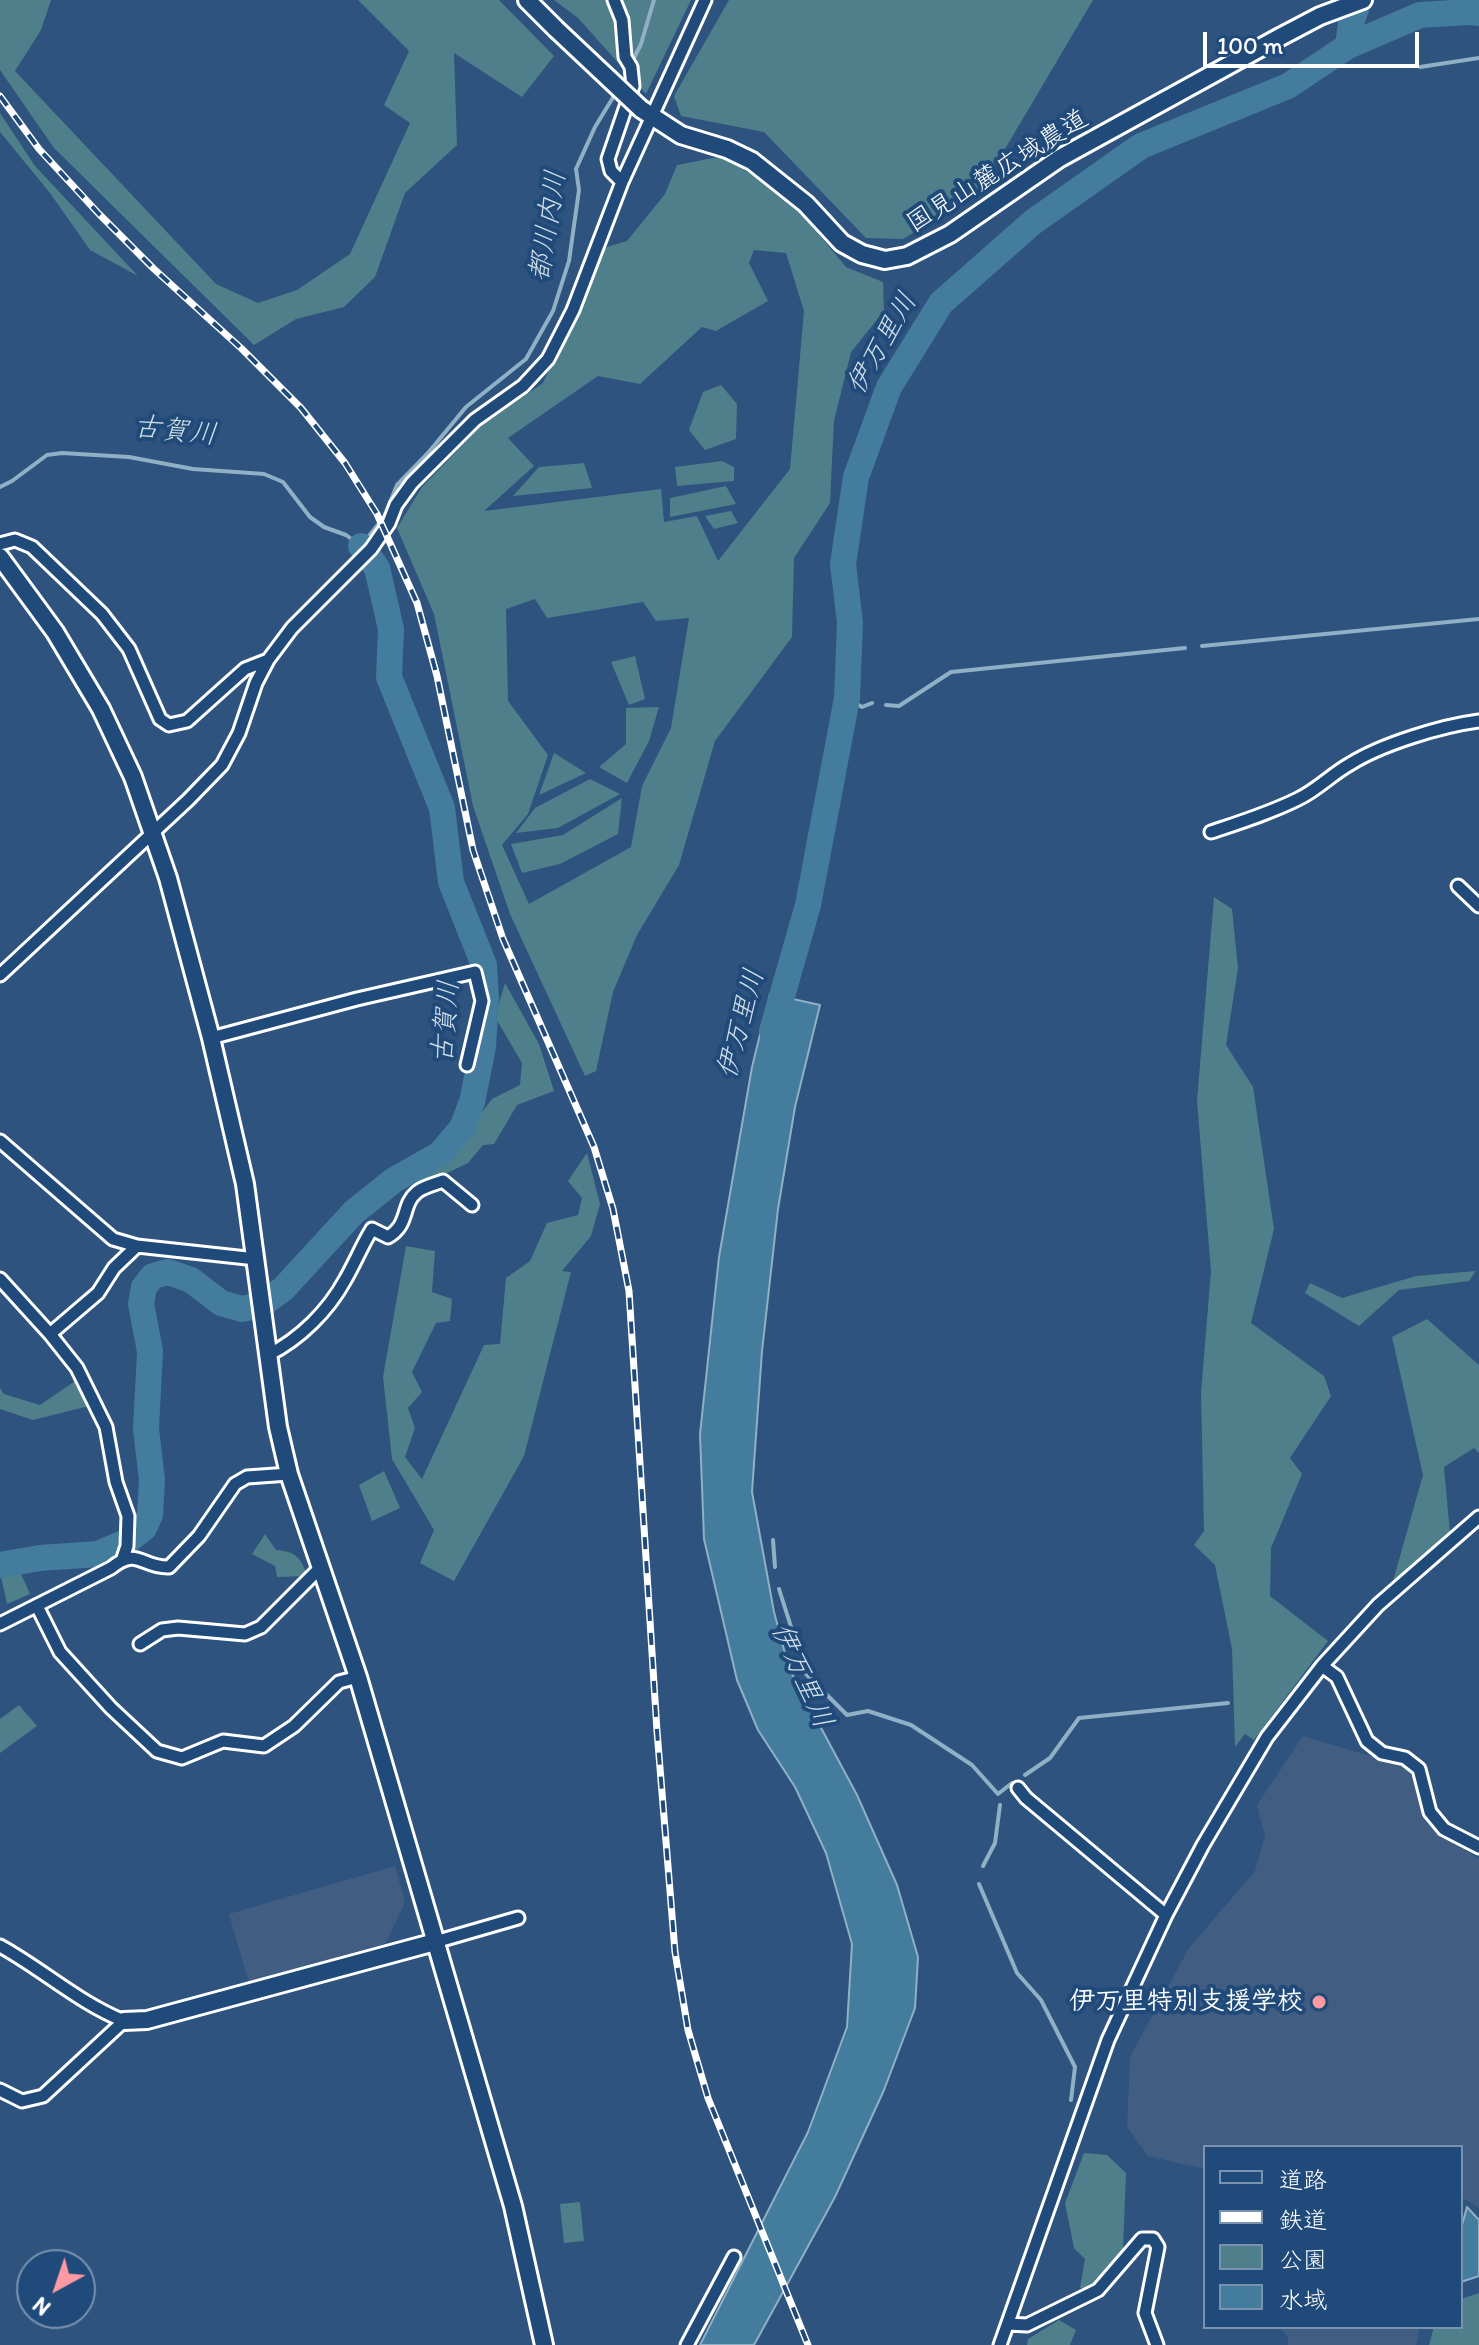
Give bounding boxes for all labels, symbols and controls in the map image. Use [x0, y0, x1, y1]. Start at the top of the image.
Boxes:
scale bar [1207, 16, 1423, 66]
text: 100 m [1217, 31, 1283, 60]
street label: 国見山麓広域農道 [902, 104, 1094, 240]
water label: 都川内川 [524, 168, 574, 284]
water label: 伊万里川 [840, 287, 926, 401]
water label: 古賀川 [131, 411, 219, 453]
water label: 伊万里川 [711, 966, 773, 1082]
water label: 古賀川 [427, 979, 467, 1065]
water label: 伊万里川 [763, 1618, 839, 1734]
place label: 伊万里特別支援学校 [1069, 1986, 1303, 2018]
marker: 伊万里特別支援学校 [1310, 1993, 1328, 2011]
legend [1203, 2145, 1463, 2329]
text: 道路 [1279, 2165, 1327, 2194]
text: 鉄道 [1279, 2205, 1327, 2234]
text: 公園 [1279, 2245, 1327, 2274]
north arrow [16, 2249, 96, 2329]
text: 水域 [1279, 2285, 1327, 2314]
text: N [27, 2291, 56, 2321]

